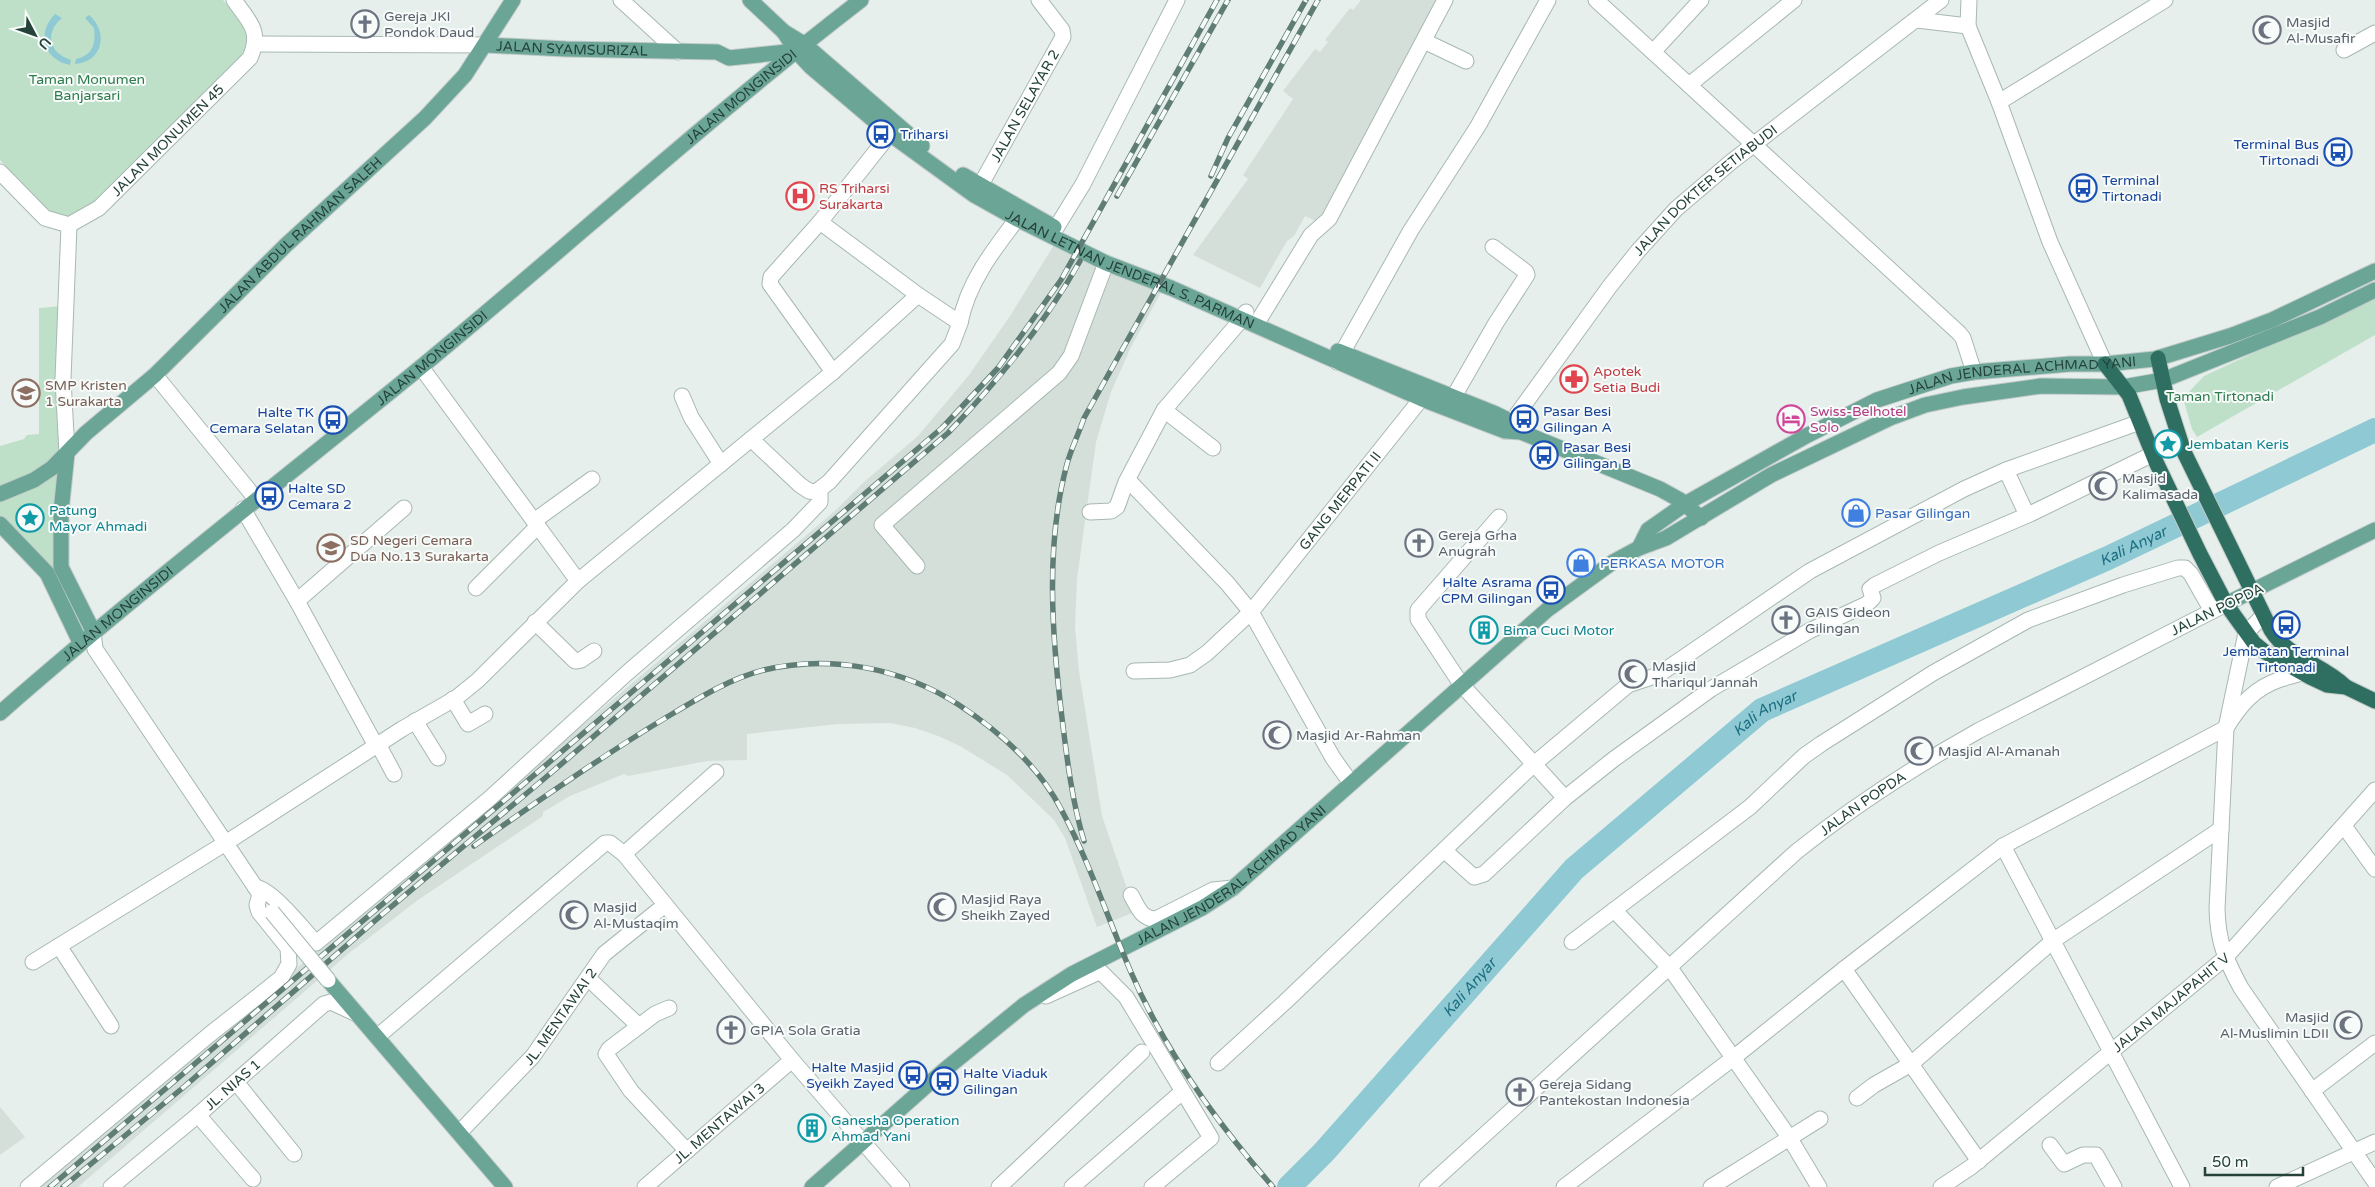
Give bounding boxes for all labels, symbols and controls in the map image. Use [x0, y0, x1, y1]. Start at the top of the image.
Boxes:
place label: Gereja JKI Pondok Daud [384, 8, 474, 41]
church icon: Gereja JKI Pondok Daud [350, 9, 380, 39]
north arrow [10, 10, 60, 60]
place label: Masjid Al-Musafir [2286, 14, 2356, 47]
mosque icon: Masjid Al-Musafir [2252, 15, 2282, 45]
text: U [35, 34, 54, 53]
street label: JALAN SYAMSURIZAL [496, 38, 648, 60]
street label: JALAN MONGINSIDI [682, 46, 800, 148]
street label: JALAN SELAYAR 2 [987, 47, 1063, 165]
park label: Taman Monumen Banjarsari [29, 71, 145, 104]
street label: JALAN MONUMEN 45 [108, 81, 228, 200]
bus stop icon: Triharsi [866, 119, 896, 149]
street label: JALAN DOKTER SETIABUDI [1630, 121, 1781, 259]
place label: Triharsi [900, 126, 949, 143]
place label: Terminal Bus Tirtonadi [2233, 136, 2319, 169]
bus stop icon: Terminal Bus Tirtonadi [2323, 137, 2353, 167]
street label: JALAN ABDUL RAHMAN SALEH [215, 153, 386, 317]
place label: Terminal Tirtonadi [2102, 172, 2162, 205]
bus stop icon: Terminal Tirtonadi [2068, 173, 2098, 203]
place label: RS Triharsi Surakarta [819, 180, 890, 213]
hospital icon: RS Triharsi Surakarta [785, 181, 815, 211]
street label: JALAN LETNAN JENDERAL S. PARMAN [1003, 206, 1257, 333]
street label: JALAN MONGINSIDI [373, 307, 491, 409]
street label: JALAN JENDERAL ACHMAD YANI [1906, 353, 2137, 398]
place label: Apotek Setia Budi [1593, 363, 1660, 396]
pharmacy icon: Apotek Setia Budi [1559, 364, 1589, 394]
place label: SMP Kristen 1 Surakarta [45, 377, 127, 410]
school or university icon: SMP Kristen 1 Surakarta [11, 378, 41, 408]
park label: Taman Tirtonadi [2166, 388, 2274, 405]
place label: Pasar Besi Gilingan A [1543, 403, 1612, 436]
place label: Swiss-Belhotel Solo [1810, 403, 1907, 436]
place label: Halte TK Cemara Selatan [210, 404, 314, 437]
bus stop icon: Pasar Besi Gilingan A [1509, 404, 1539, 434]
hotel icon: Swiss-Belhotel Solo [1776, 404, 1806, 434]
bus stop icon: Halte TK Cemara Selatan [318, 405, 348, 435]
place icon: Jembatan Keris [2153, 429, 2183, 459]
place label: Jembatan Keris [2187, 436, 2289, 453]
place label: Pasar Besi Gilingan B [1563, 439, 1631, 472]
bus stop icon: Pasar Besi Gilingan B [1529, 440, 1559, 470]
street label: GANG MERPATI II [1296, 448, 1385, 554]
place label: Masjid Kalimasada [2122, 470, 2198, 503]
mosque icon: Masjid Kalimasada [2088, 471, 2118, 501]
place label: Halte SD Cemara 2 [288, 480, 352, 513]
bus stop icon: Halte SD Cemara 2 [254, 481, 284, 511]
shop icon: Pasar Gilingan [1841, 498, 1871, 528]
place label: Patung Mayor Ahmadi [49, 502, 147, 535]
place icon: Patung Mayor Ahmadi [15, 503, 45, 533]
place label: Pasar Gilingan [1875, 505, 1970, 522]
water label: Kali Anyar [2097, 521, 2171, 570]
place label: Gereja Grha Anugrah [1438, 527, 1517, 560]
church icon: Gereja Grha Anugrah [1404, 528, 1434, 558]
place label: SD Negeri Cemara Dua No.13 Surakarta [350, 532, 489, 565]
school or university icon: SD Negeri Cemara Dua No.13 Surakarta [316, 533, 346, 563]
shop icon: PERKASA MOTOR [1566, 548, 1596, 578]
place label: PERKASA MOTOR [1600, 555, 1725, 572]
street label: JALAN MONGINSIDI [59, 563, 177, 665]
place label: Halte Asrama CPM Gilingan [1441, 574, 1532, 607]
bus stop icon: Halte Asrama CPM Gilingan [1536, 575, 1566, 605]
street label: JALAN POPDA [2168, 580, 2266, 639]
place label: GAIS Gideon Gilingan [1805, 604, 1890, 637]
church icon: GAIS Gideon Gilingan [1771, 605, 1801, 635]
bus stop icon: Jembatan Terminal Tirtonadi [2271, 610, 2301, 640]
building icon: Bima Cuci Motor [1469, 615, 1499, 645]
place label: Bima Cuci Motor [1503, 622, 1615, 639]
place label: Jembatan Terminal Tirtonadi [2223, 643, 2349, 676]
place label: Masjid Thariqul Jannah [1652, 658, 1758, 691]
mosque icon: Masjid Thariqul Jannah [1618, 659, 1648, 689]
water label: Kali Anyar [1729, 686, 1801, 740]
mosque icon: Masjid Ar-Rahman [1262, 720, 1292, 750]
place label: Masjid Ar-Rahman [1296, 727, 1421, 744]
mosque icon: Masjid Al-Amanah [1904, 736, 1934, 766]
place label: Masjid Al-Amanah [1938, 743, 2060, 760]
street label: JALAN POPDA [1816, 768, 1909, 839]
street label: JALAN JENDERAL ACHMAD YANI [1133, 802, 1330, 949]
place label: Masjid Raya Sheikh Zayed [961, 891, 1050, 924]
mosque icon: Masjid Raya Sheikh Zayed [927, 892, 957, 922]
place label: Masjid Al-Mustaqim [593, 899, 679, 932]
mosque icon: Masjid Al-Mustaqim [559, 900, 589, 930]
street label: JALAN MAJAPAHIT V [2109, 949, 2234, 1056]
water label: Kali Anyar [1439, 953, 1501, 1021]
street label: JL. MENTAWAI 2 [521, 965, 601, 1069]
place label: Masjid Al-Muslimin LDII [2220, 1009, 2329, 1042]
mosque icon: Masjid Al-Muslimin LDII [2333, 1010, 2363, 1040]
church icon: GPIA Sola Gratia [716, 1015, 746, 1045]
place label: GPIA Sola Gratia [750, 1022, 861, 1039]
street label: JL. NIAS 1 [202, 1056, 264, 1114]
place label: Halte Masjid Syeikh Zayed [806, 1059, 894, 1092]
bus stop icon: Halte Masjid Syeikh Zayed [898, 1060, 928, 1090]
place label: Halte Viaduk Gilingan [963, 1065, 1048, 1098]
bus stop icon: Halte Viaduk Gilingan [929, 1066, 959, 1096]
place label: Gereja Sidang Pantekostan Indonesia [1539, 1076, 1690, 1109]
church icon: Gereja Sidang Pantekostan Indonesia [1505, 1077, 1535, 1107]
street label: JL. MENTAWAI 3 [670, 1079, 768, 1167]
place label: Ganesha Operation Ahmad Yani [831, 1112, 960, 1145]
building icon: Ganesha Operation Ahmad Yani [797, 1113, 827, 1143]
scale bar [2205, 1144, 2302, 1176]
text: 50 m [2212, 1153, 2249, 1171]

